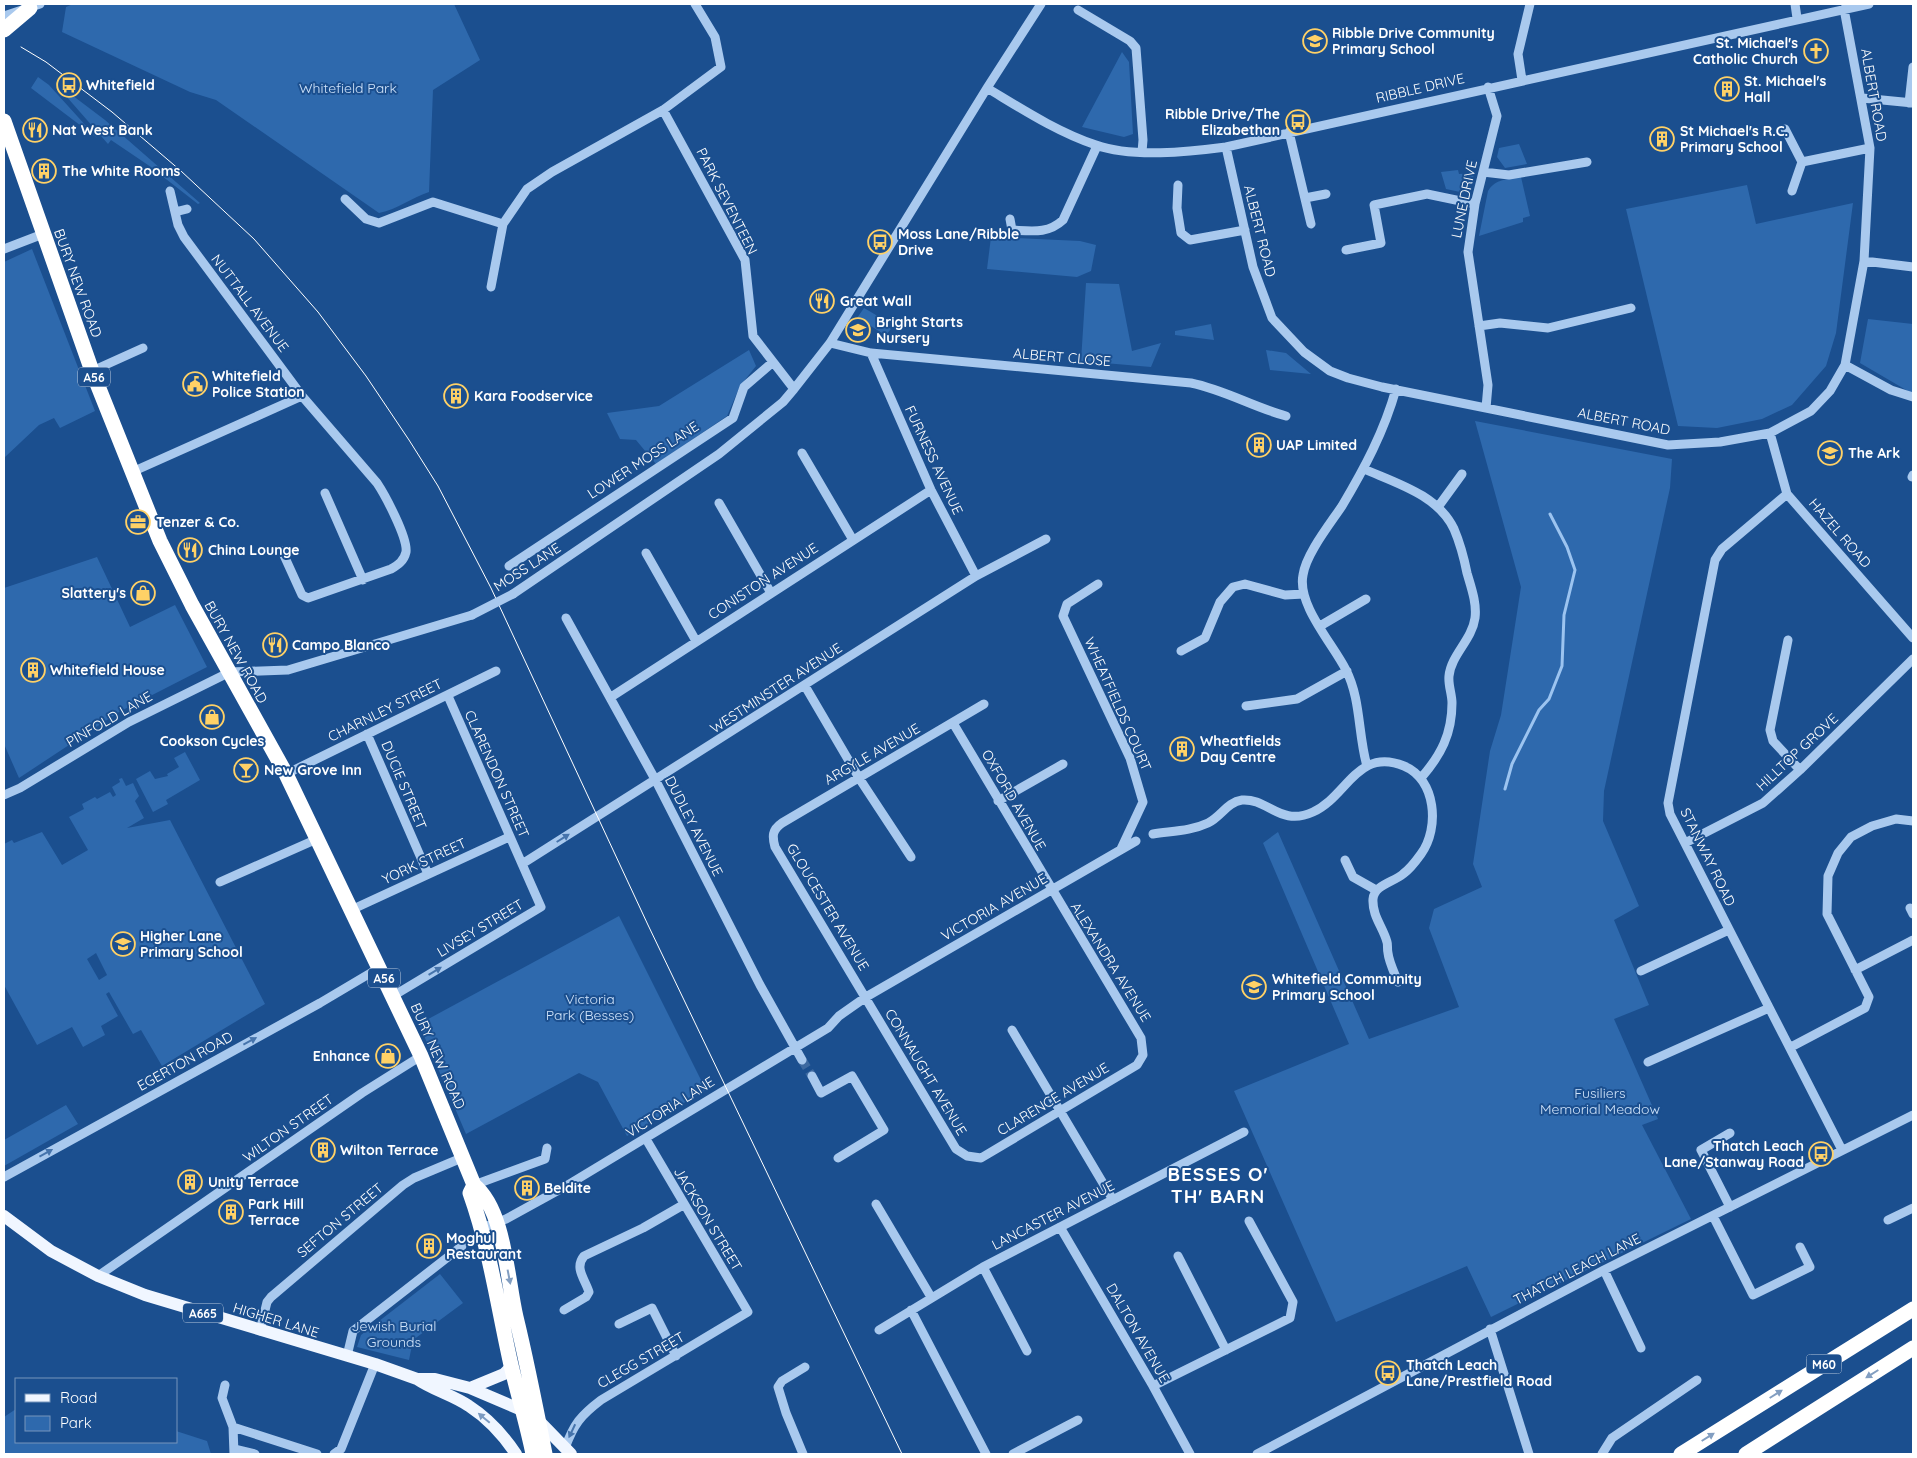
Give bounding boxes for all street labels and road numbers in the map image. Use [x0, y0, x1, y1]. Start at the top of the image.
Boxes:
street label: ALBERT ROAD [1857, 47, 1891, 143]
street label: RIBBLE DRIVE [1374, 69, 1466, 107]
street label: PARK SEVENTEEN [692, 145, 762, 257]
street label: LUNE DRIVE [1447, 158, 1481, 240]
street label: ALBERT ROAD [1240, 183, 1280, 279]
street label: BURY NEW ROAD [50, 226, 106, 340]
street label: NUTTALL AVENUE [207, 251, 293, 355]
street label: ALBERT CLOSE [1012, 344, 1112, 370]
road number: A56 [78, 368, 110, 387]
street label: FURNESS AVENUE [901, 403, 967, 517]
street label: ALBERT ROAD [1576, 403, 1672, 439]
street label: LOWER MOSS LANE [584, 417, 702, 503]
street label: HAZEL ROAD [1805, 494, 1875, 572]
street label: MOSS LANE [490, 539, 564, 595]
street label: CONISTON AVENUE [705, 539, 821, 623]
street label: BURY NEW ROAD [200, 598, 272, 706]
street label: WHEATFIELDS COURT [1080, 634, 1156, 774]
street label: WESTMINSTER AVENUE [707, 639, 845, 737]
street label: CHARNLEY STREET [325, 675, 445, 745]
street label: PINFOLD LANE [63, 687, 155, 751]
street label: CLARENDON STREET [461, 707, 533, 841]
street label: HILLTOP GROVE [1752, 709, 1842, 795]
street label: ARGYLE AVENUE [821, 719, 923, 789]
street label: DUCIE STREET [377, 738, 431, 832]
street label: OXFORD AVENUE [978, 746, 1050, 854]
street label: DUDLEY AVENUE [661, 773, 727, 879]
street label: STANWAY ROAD [1676, 805, 1740, 909]
street label: YORK STREET [379, 834, 469, 888]
street label: GLOUCESTER AVENUE [783, 840, 873, 974]
street label: VICTORIA AVENUE [938, 869, 1050, 945]
street label: LIVSEY STREET [434, 895, 526, 961]
street label: ALEXANDRA AVENUE [1067, 899, 1155, 1025]
road number: A56 [368, 968, 400, 988]
street label: BURY NEW ROAD [407, 1000, 469, 1112]
street label: CONNAUGHT AVENUE [881, 1005, 971, 1139]
street label: EGERTON ROAD [134, 1027, 236, 1095]
street label: CLARENCE AVENUE [994, 1058, 1112, 1139]
street label: VICTORIA LANE [622, 1073, 718, 1141]
street label: WILTON STREET [239, 1090, 337, 1166]
street label: JACKSON STREET [670, 1164, 746, 1274]
street label: LANCASTER AVENUE [989, 1176, 1118, 1254]
street label: SEFTON STREET [293, 1179, 387, 1261]
street label: THATCH LEACH LANE [1510, 1229, 1644, 1309]
street label: DALTON AVENUE [1102, 1280, 1174, 1386]
street label: HIGHER LANE [231, 1298, 321, 1342]
road number: A665 [183, 1304, 223, 1322]
street label: CLEGG STREET [594, 1328, 688, 1392]
road number: M60 [1806, 1355, 1842, 1374]

